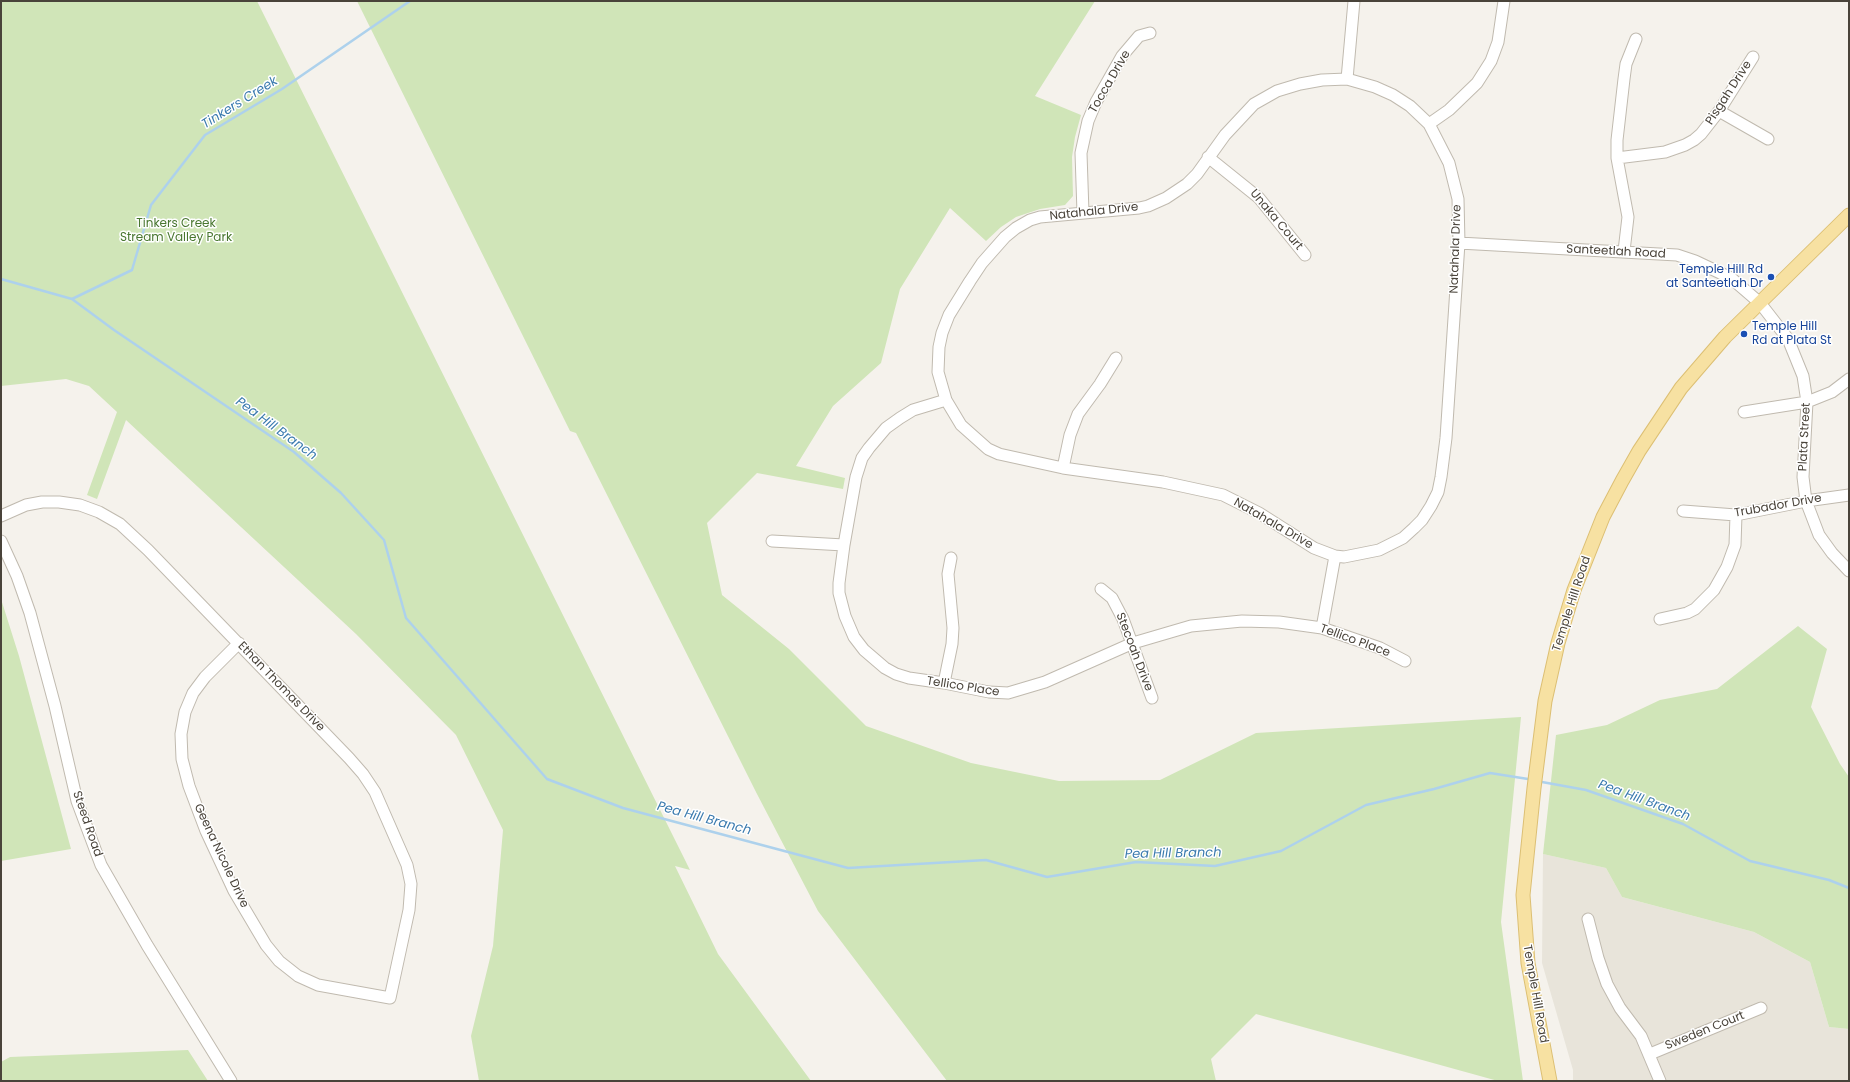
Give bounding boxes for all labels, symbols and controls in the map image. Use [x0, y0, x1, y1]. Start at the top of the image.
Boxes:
street label: Tocca Drive [1086, 48, 1134, 116]
street label: Pisgah Drive [1703, 58, 1755, 128]
water label: Tinkers Creek [199, 73, 281, 133]
street label: Unaka Court [1246, 187, 1306, 253]
street label: Natahala Drive [1049, 200, 1139, 224]
street label: Natahala Drive [1447, 204, 1465, 294]
park label: Tinkers Creek Stream Valley Park [120, 217, 232, 245]
street label: Santeetlah Road [1566, 242, 1666, 262]
place label: Temple Hill Rd at Santeetlah Dr [1666, 263, 1763, 291]
marker: Temple Hill Rd at Santeetlah Dr [1766, 272, 1776, 282]
place label: Temple Hill Rd at Plata St [1752, 320, 1831, 348]
marker: Temple Hill Rd at Plata St [1739, 329, 1749, 339]
water label: Pea Hill Branch [232, 394, 320, 464]
street label: Plata Street [1796, 402, 1814, 472]
street label: Trubador Drive [1733, 491, 1823, 521]
street label: Natahala Drive [1231, 495, 1315, 553]
street label: Temple Hill Road [1550, 554, 1594, 654]
street label: Stecoah Drive [1112, 611, 1156, 693]
street label: Tellico Place [1318, 622, 1392, 660]
street label: Ethan Thomas Drive [234, 639, 328, 735]
street label: Tellico Place [925, 674, 1001, 700]
water label: Pea Hill Branch [1596, 777, 1692, 825]
street label: Steed Road [69, 789, 105, 859]
water label: Pea Hill Branch [655, 799, 753, 839]
street label: Geena Nicole Drive [191, 802, 251, 910]
water label: Pea Hill Branch [1124, 845, 1222, 863]
street label: Temple Hill Road [1519, 944, 1551, 1044]
street label: Sweden Court [1663, 1009, 1747, 1053]

